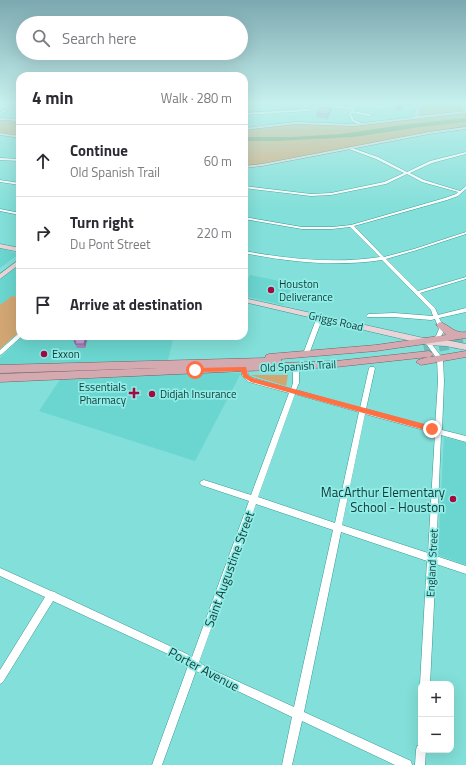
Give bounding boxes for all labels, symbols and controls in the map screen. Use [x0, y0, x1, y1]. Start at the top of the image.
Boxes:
search box [16, 16, 248, 60]
icon: search [30, 27, 52, 49]
text: Search here [62, 27, 136, 50]
text: 4 min [32, 85, 73, 111]
text: Walk · 280 m [161, 88, 232, 108]
text: Continue [70, 139, 128, 162]
icon: ahead [32, 150, 54, 172]
text: 60 m [204, 151, 232, 171]
text: Old Spanish Trail [70, 162, 160, 182]
text: Turn right [70, 211, 134, 234]
icon: right [32, 222, 54, 244]
text: 220 m [196, 223, 232, 243]
text: Du Pont Street [70, 234, 151, 254]
place label: Houston Deliverance [279, 276, 333, 305]
marker: Houston Deliverance [266, 285, 276, 295]
text: Arrive at destination [70, 293, 203, 316]
icon: arrive [32, 294, 54, 316]
street label: Griggs Road [307, 307, 365, 335]
place label: Exxon [52, 346, 80, 362]
marker: Exxon [39, 349, 49, 359]
street label: Old Spanish Trail [260, 356, 336, 376]
route start [186, 361, 204, 379]
place label: Essentials Pharmacy [79, 379, 127, 408]
place label: Didjah Insurance [160, 386, 237, 402]
marker: Essentials Pharmacy [129, 388, 139, 398]
marker: Didjah Insurance [147, 389, 157, 399]
route end [423, 420, 441, 438]
place label: MacArthur Elementary School - Houston [321, 482, 445, 517]
marker: MacArthur Elementary School - Houston [448, 494, 458, 504]
street label: Saint Augustine Street [199, 508, 259, 630]
street label: England Street [422, 528, 442, 597]
street label: Porter Avenue [165, 642, 243, 696]
map controls [418, 681, 454, 753]
button: + [418, 681, 454, 717]
button: − [418, 717, 454, 753]

